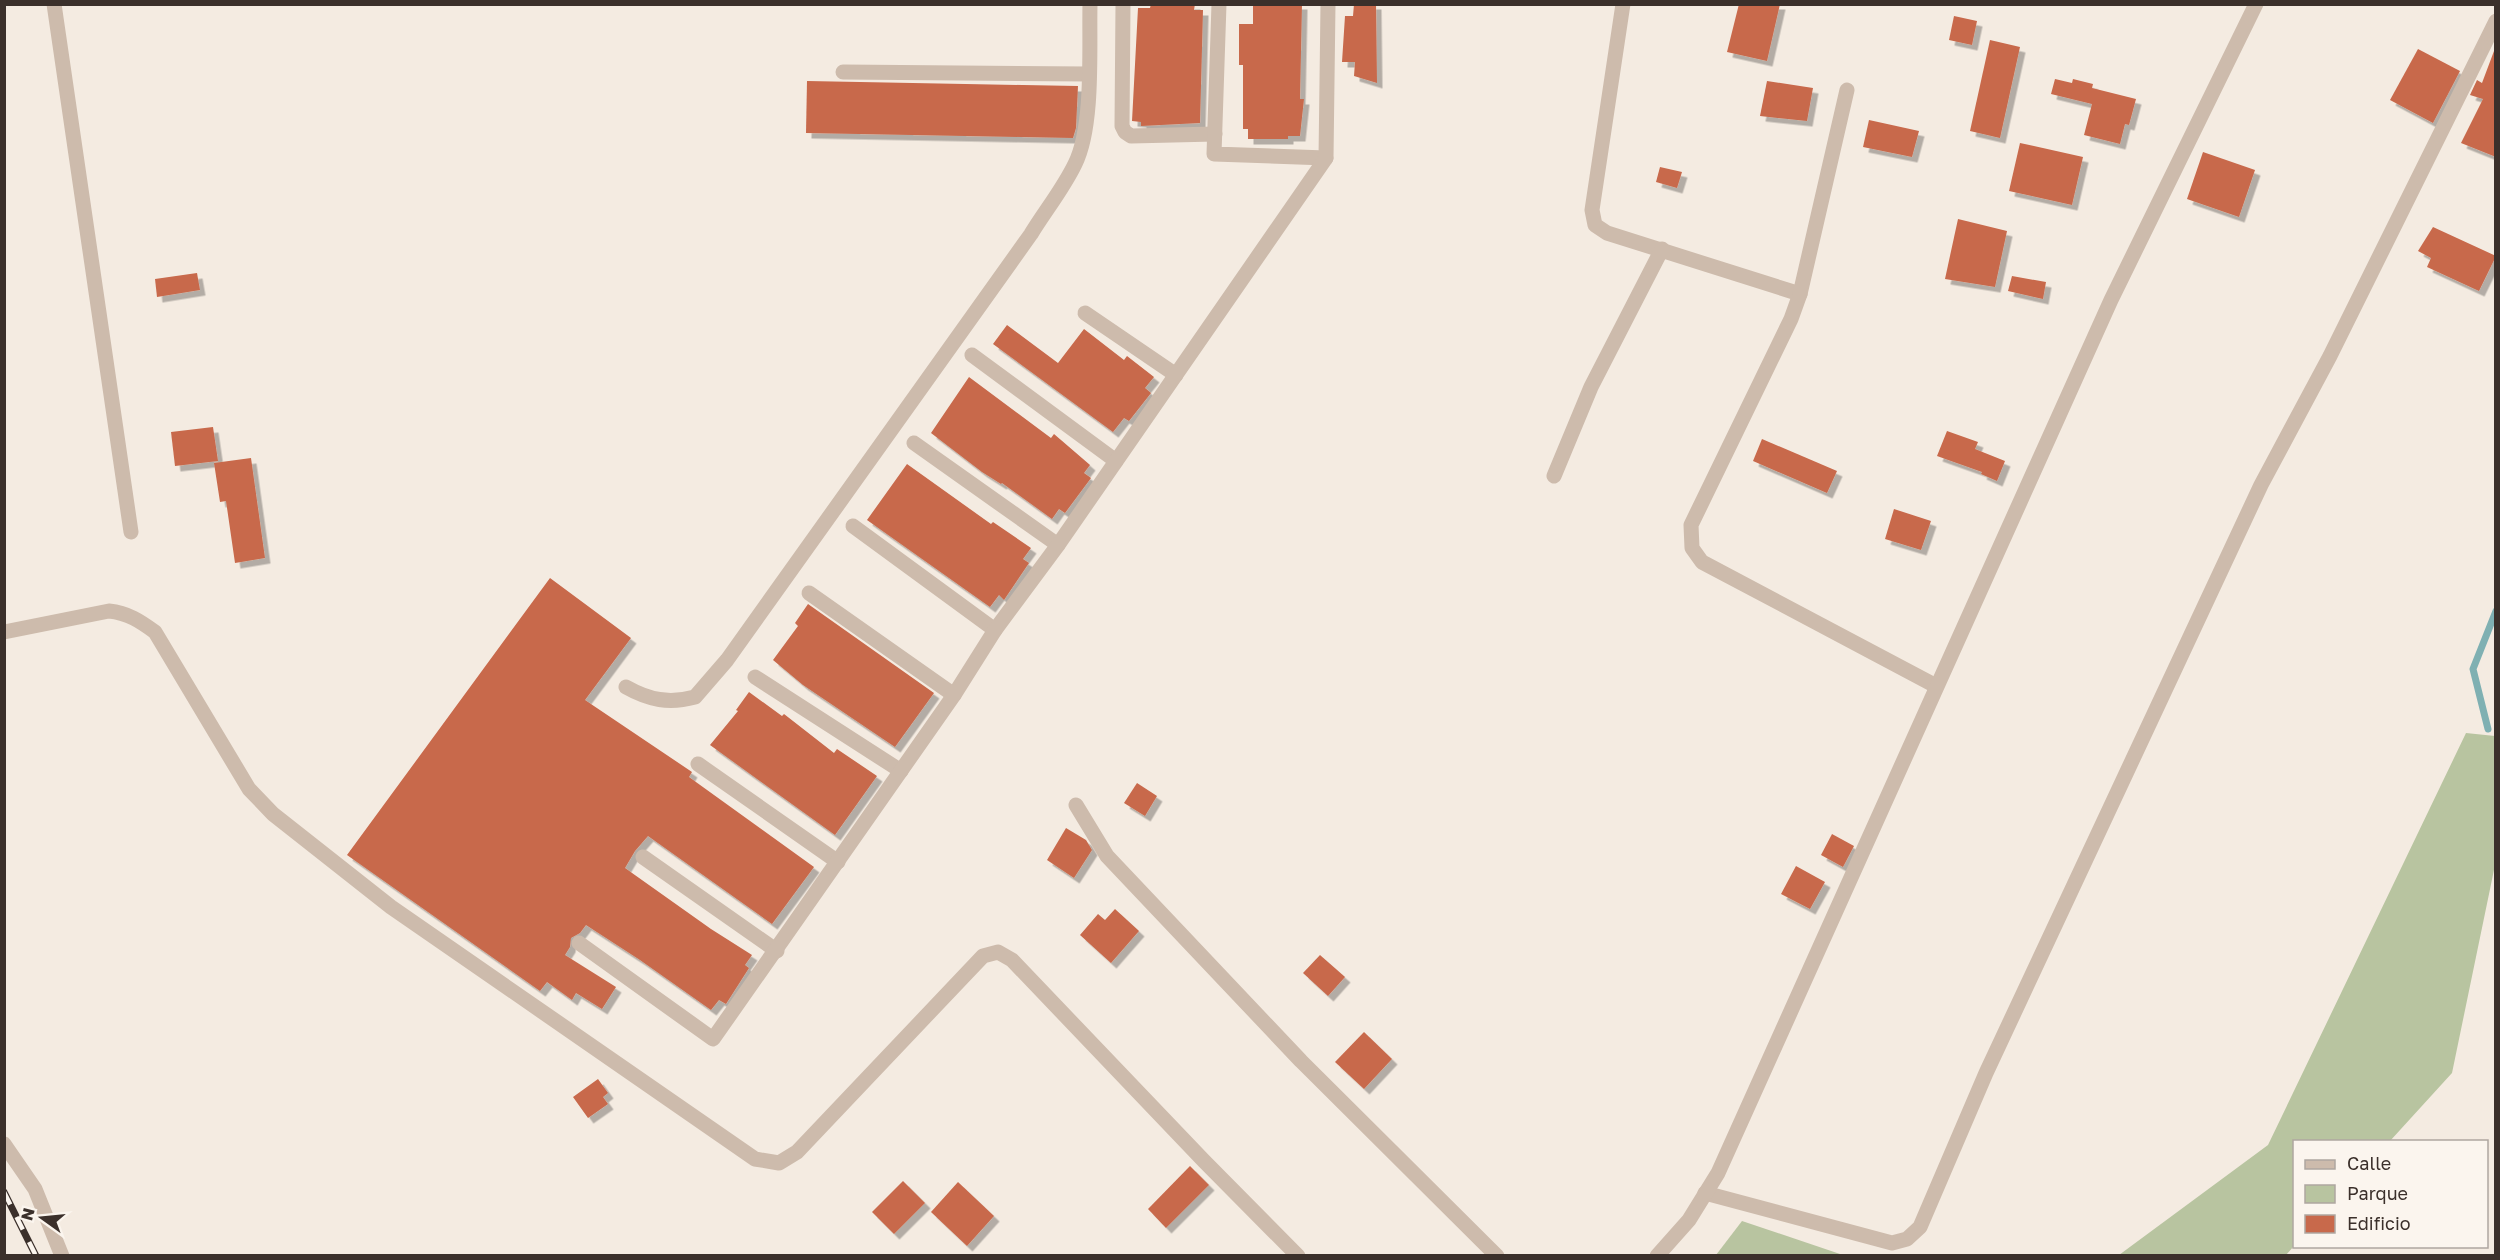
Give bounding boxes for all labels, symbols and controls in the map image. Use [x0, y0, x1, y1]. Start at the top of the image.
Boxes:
legend [2293, 1140, 2488, 1248]
text: Calle [2347, 1152, 2391, 1174]
text: Parque [2347, 1182, 2408, 1204]
north arrow [12, 1188, 72, 1248]
text: N [16, 1206, 39, 1223]
text: Edificio [2347, 1212, 2411, 1234]

